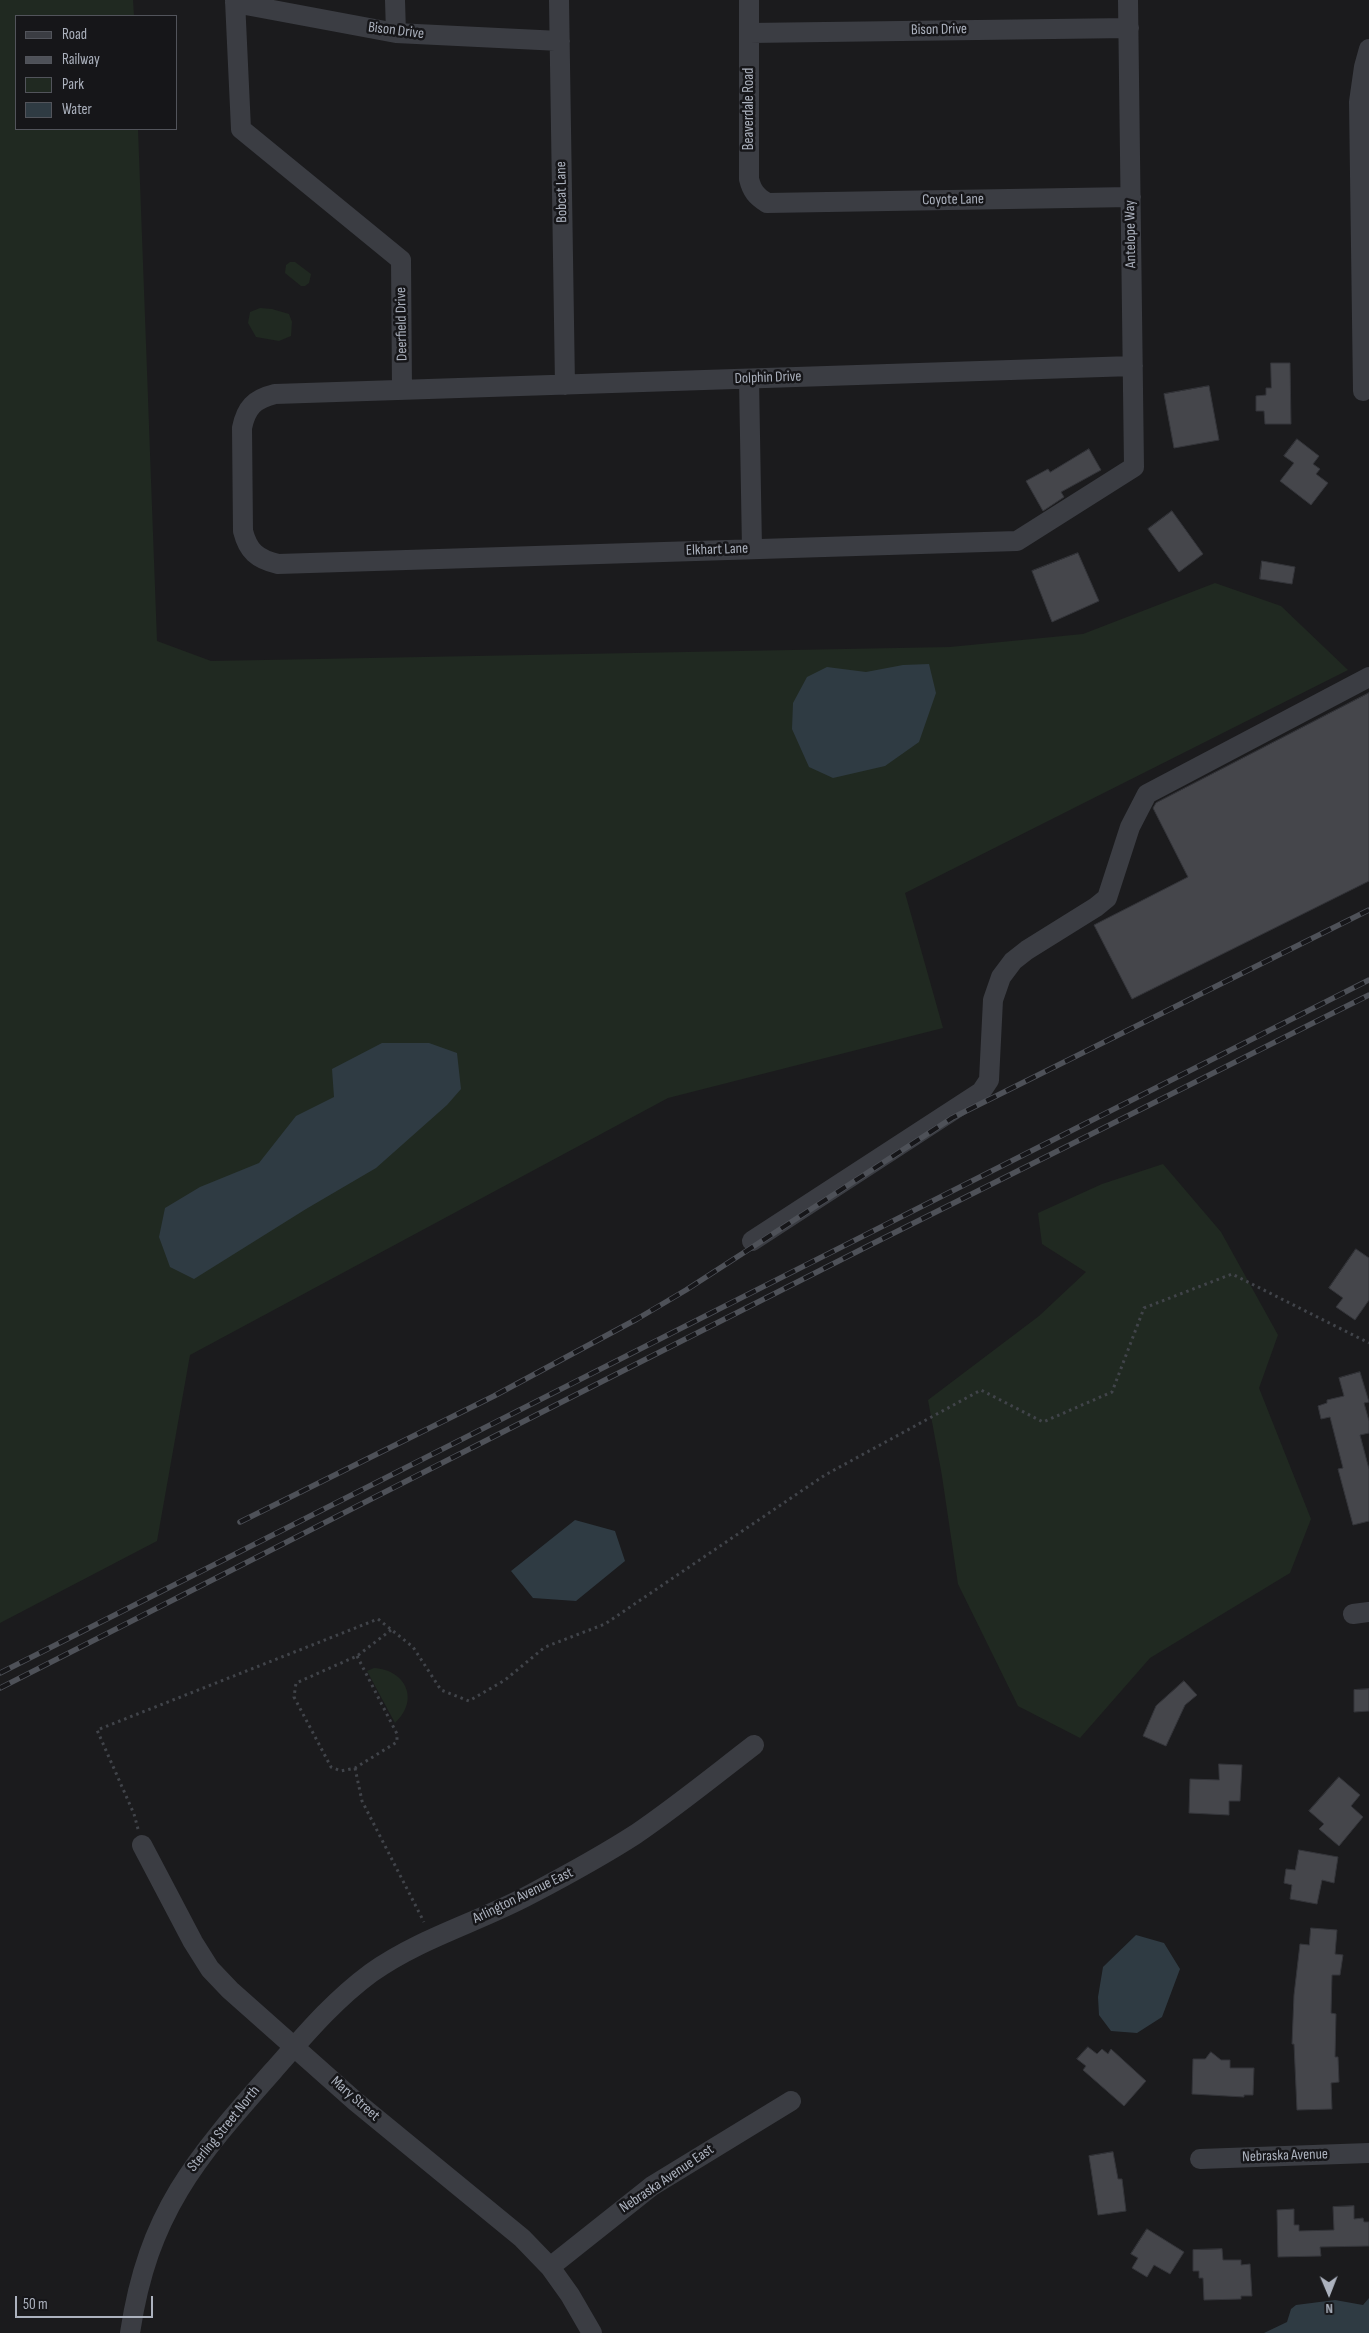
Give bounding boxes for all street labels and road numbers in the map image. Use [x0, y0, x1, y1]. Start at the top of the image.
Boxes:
street label: Bison Drive [367, 19, 425, 43]
street label: Bison Drive [911, 21, 967, 39]
street label: Beaverdale Road [740, 68, 758, 150]
street label: Bobcat Lane [552, 161, 572, 223]
street label: Coyote Lane [922, 190, 984, 210]
street label: Antelope Way [1121, 200, 1141, 268]
street label: Deerfield Drive [392, 287, 412, 361]
street label: Dolphin Drive [734, 368, 802, 388]
street label: Elkhart Lane [686, 540, 748, 560]
street label: Arlington Avenue East [470, 1864, 576, 1928]
street label: Mary Street [327, 2073, 383, 2125]
street label: Sterling Street North [184, 2082, 264, 2176]
street label: Nebraska Avenue East [616, 2141, 718, 2217]
street label: Nebraska Avenue [1242, 2146, 1328, 2166]

